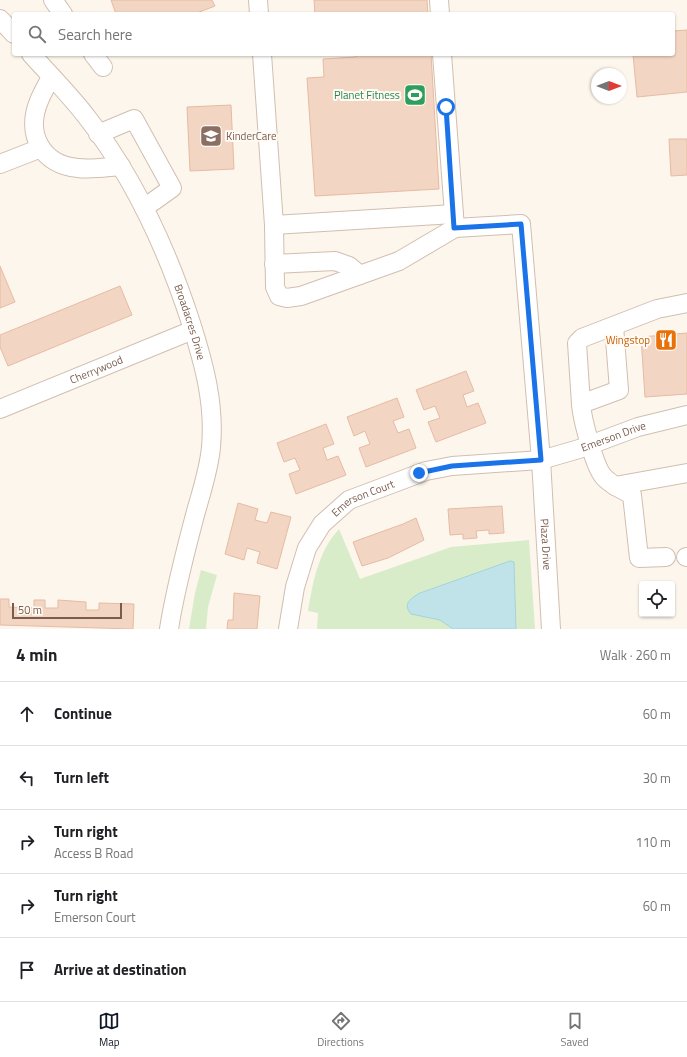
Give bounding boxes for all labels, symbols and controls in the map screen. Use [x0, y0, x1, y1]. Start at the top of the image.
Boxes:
search box [12, 12, 675, 56]
icon: search [26, 23, 48, 45]
text: Search here [58, 23, 132, 46]
north arrow [591, 68, 627, 104]
sports icon: Planet Fitness [402, 82, 428, 108]
place label: Planet Fitness [334, 87, 400, 103]
route start [437, 98, 455, 116]
school or university icon: KinderCare [198, 123, 224, 149]
place label: KinderCare [226, 128, 277, 144]
street label: Broadacres Drive [170, 282, 210, 362]
restaurant icon: Wingstop [653, 327, 679, 353]
place label: Wingstop [606, 332, 650, 348]
street label: Cherrywood [67, 351, 125, 388]
street label: Emerson Drive [579, 417, 648, 456]
route end [410, 464, 428, 482]
street label: Emerson Court [328, 476, 397, 520]
street label: Plaza Drive [536, 518, 556, 571]
map controls [639, 581, 675, 617]
button: locate [639, 581, 675, 617]
scale bar [12, 601, 122, 620]
text: 50 m [18, 602, 42, 618]
text: 4 min [16, 642, 57, 668]
text: Walk · 260 m [600, 645, 671, 665]
text: Continue [54, 702, 112, 725]
icon: ahead [16, 703, 38, 725]
text: 60 m [643, 704, 671, 724]
text: Turn left [54, 766, 109, 789]
icon: left [16, 767, 38, 789]
text: 30 m [643, 768, 671, 788]
text: Turn right [54, 820, 118, 843]
icon: right [16, 831, 38, 853]
text: 110 m [635, 832, 671, 852]
text: Access B Road [54, 843, 133, 863]
text: Turn right [54, 884, 118, 907]
icon: right [16, 895, 38, 917]
text: 60 m [643, 896, 671, 916]
text: Emerson Court [54, 907, 136, 927]
text: Arrive at destination [54, 958, 187, 981]
icon: arrive [16, 959, 38, 981]
tab: Map [98, 1010, 120, 1050]
tab: Directions [317, 1010, 364, 1050]
tab: Saved [561, 1010, 589, 1050]

